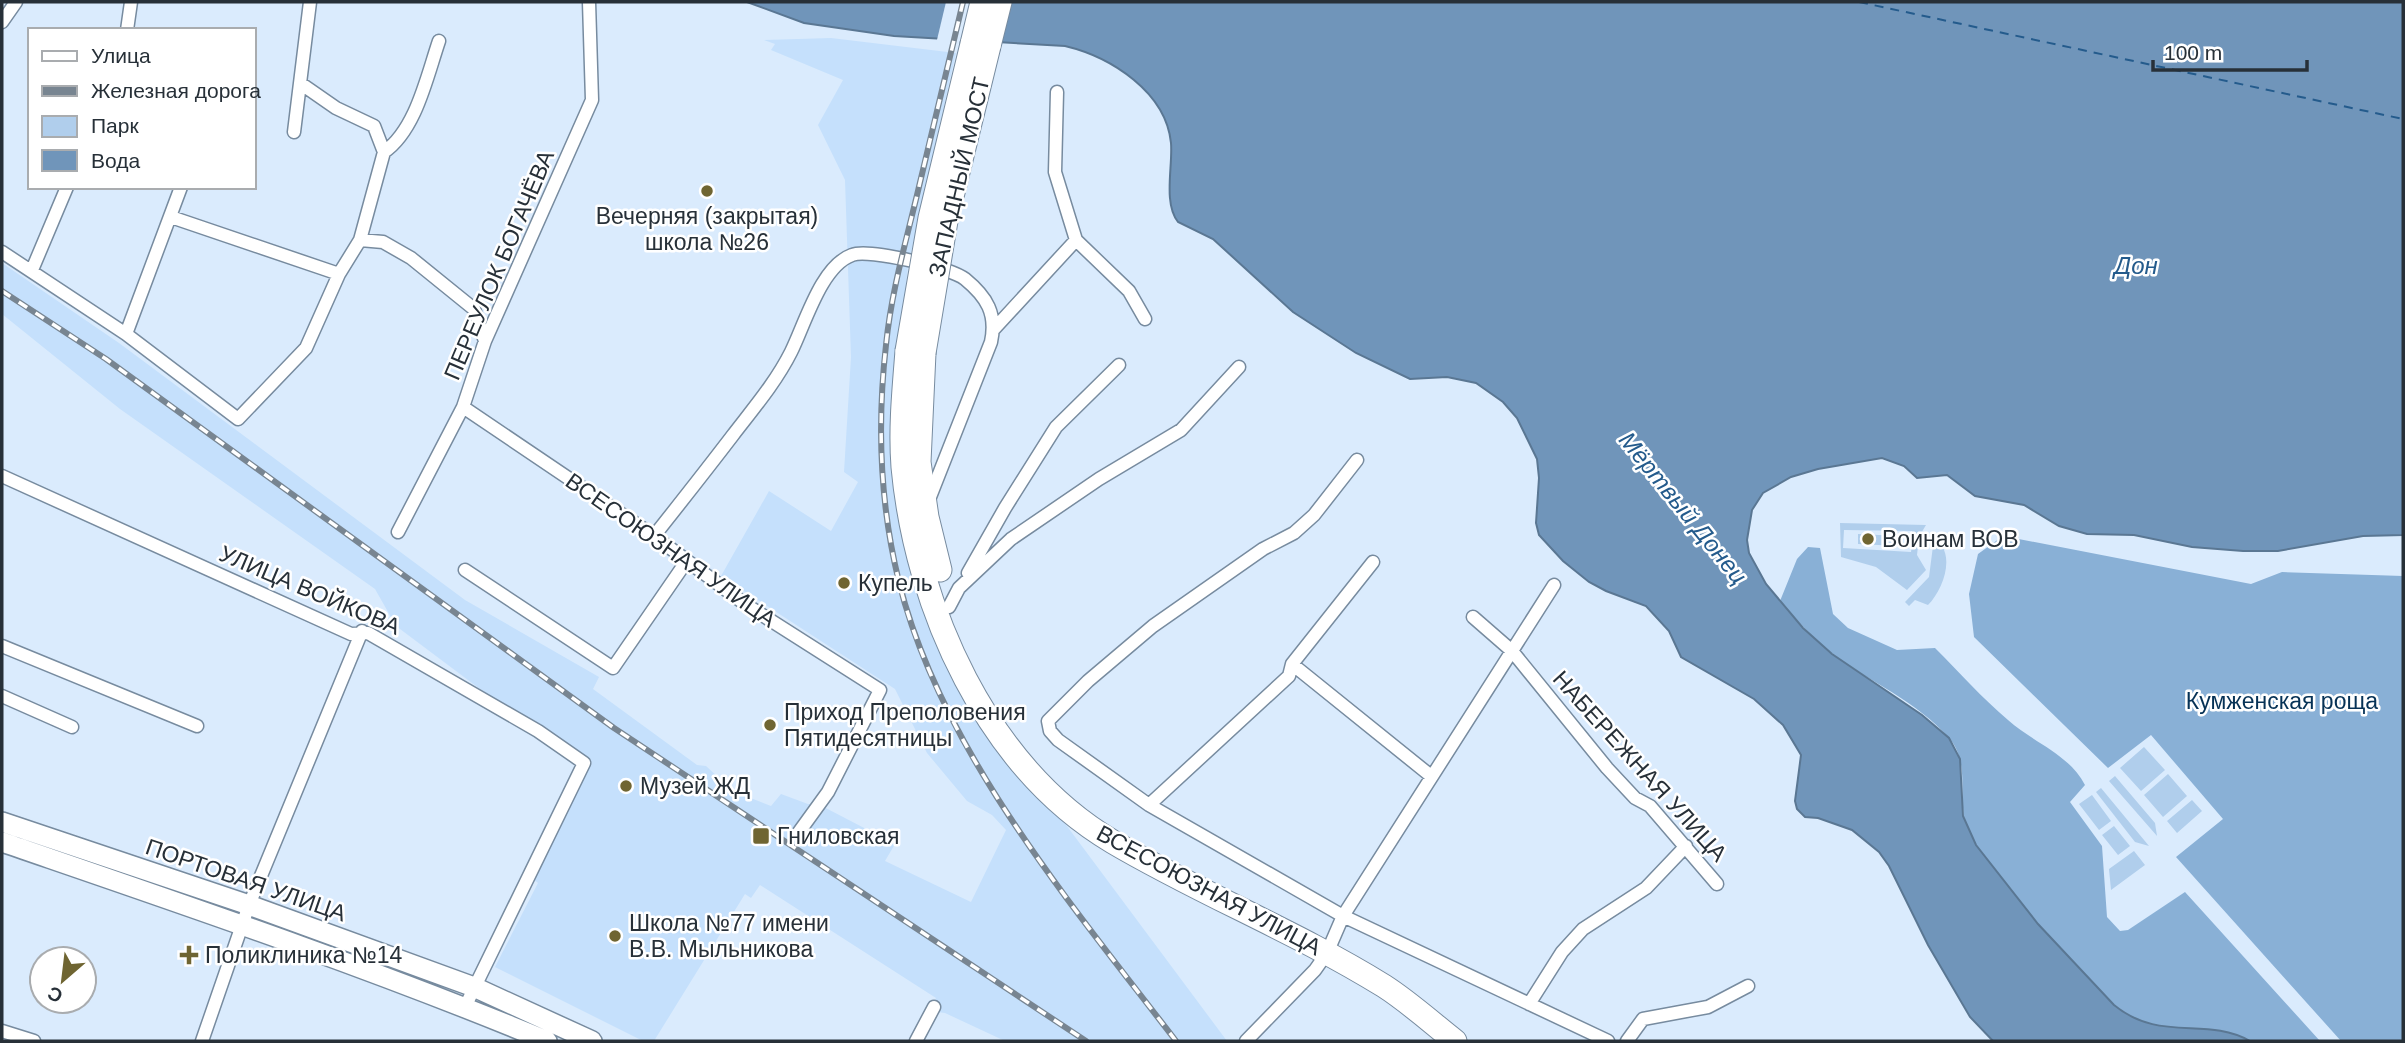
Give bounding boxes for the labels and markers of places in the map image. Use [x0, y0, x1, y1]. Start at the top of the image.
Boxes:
marker: Вечерняя (закрытая) школа №26 [699, 183, 715, 199]
place label: Вечерняя (закрытая) школа №26 [596, 203, 818, 255]
place label: Воинам ВОВ [1882, 526, 2018, 552]
marker: Воинам ВОВ [1860, 531, 1876, 547]
place label: Купель [858, 570, 933, 596]
marker: Купель [836, 575, 852, 591]
place label: Приход Преполовения Пятидесятницы [784, 699, 1026, 751]
marker: Приход Преполовения Пятидесятницы [762, 717, 778, 733]
place label: Музей ЖД [640, 773, 750, 799]
marker: Музей ЖД [618, 778, 634, 794]
place label: Гниловская [777, 823, 899, 849]
marker: Гниловская [751, 826, 771, 846]
place label: Школа №77 имени В.В. Мыльникова [629, 910, 829, 962]
marker: Школа №77 имени В.В. Мыльникова [607, 928, 623, 944]
place label: Поликлиника №14 [205, 942, 402, 968]
marker: Поликлиника №14 [179, 945, 199, 965]

